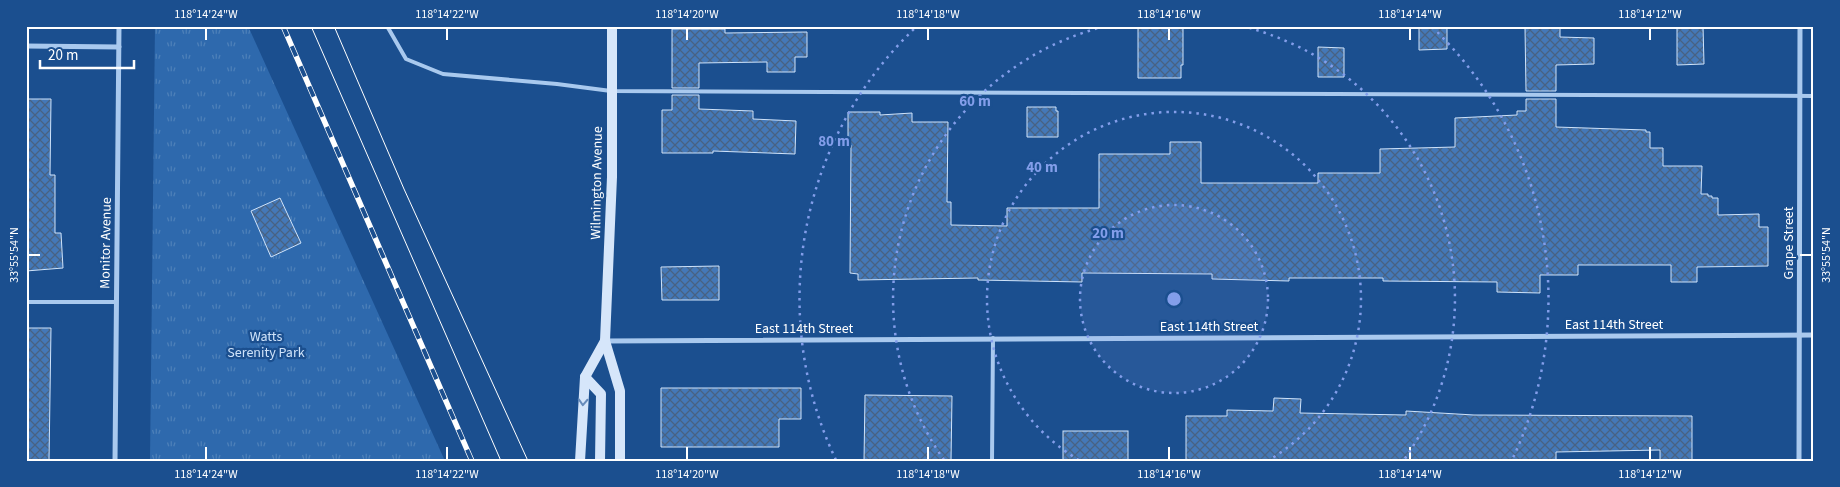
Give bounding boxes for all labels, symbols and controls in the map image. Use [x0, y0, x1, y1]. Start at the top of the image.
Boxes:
text: 118°14'24"W [174, 6, 238, 23]
text: 118°14'22"W [415, 6, 479, 23]
text: 118°14'20"W [655, 6, 719, 23]
text: 118°14'18"W [896, 6, 960, 23]
text: 118°14'16"W [1137, 6, 1201, 23]
text: 118°14'14"W [1378, 6, 1442, 23]
text: 118°14'12"W [1618, 6, 1682, 23]
scale bar [40, 38, 134, 70]
text: 20 m [48, 45, 78, 66]
text: 60 m [959, 91, 991, 112]
street label: Wilmington Avenue [586, 126, 608, 240]
text: 80 m [818, 131, 850, 152]
text: 40 m [1026, 157, 1058, 178]
street label: Monitor Avenue [95, 197, 117, 289]
street label: Grape Street [1779, 206, 1799, 279]
text: 20 m [1092, 223, 1124, 244]
text: 33°55'54"N [6, 227, 23, 283]
text: 33°55'54"N [1818, 227, 1835, 283]
centre of rings [1165, 290, 1183, 308]
street label: East 114th Street [1565, 315, 1664, 335]
street label: East 114th Street [1160, 317, 1259, 337]
street label: East 114th Street [755, 319, 854, 339]
park label: Watts Serenity Park [227, 327, 305, 363]
one-way arrow [578, 398, 589, 406]
text: 118°14'24"W [174, 466, 238, 483]
text: 118°14'22"W [415, 466, 479, 483]
text: 118°14'20"W [655, 466, 719, 483]
text: 118°14'18"W [896, 466, 960, 483]
text: 118°14'16"W [1137, 466, 1201, 483]
text: 118°14'14"W [1378, 466, 1442, 483]
text: 118°14'12"W [1618, 466, 1682, 483]

